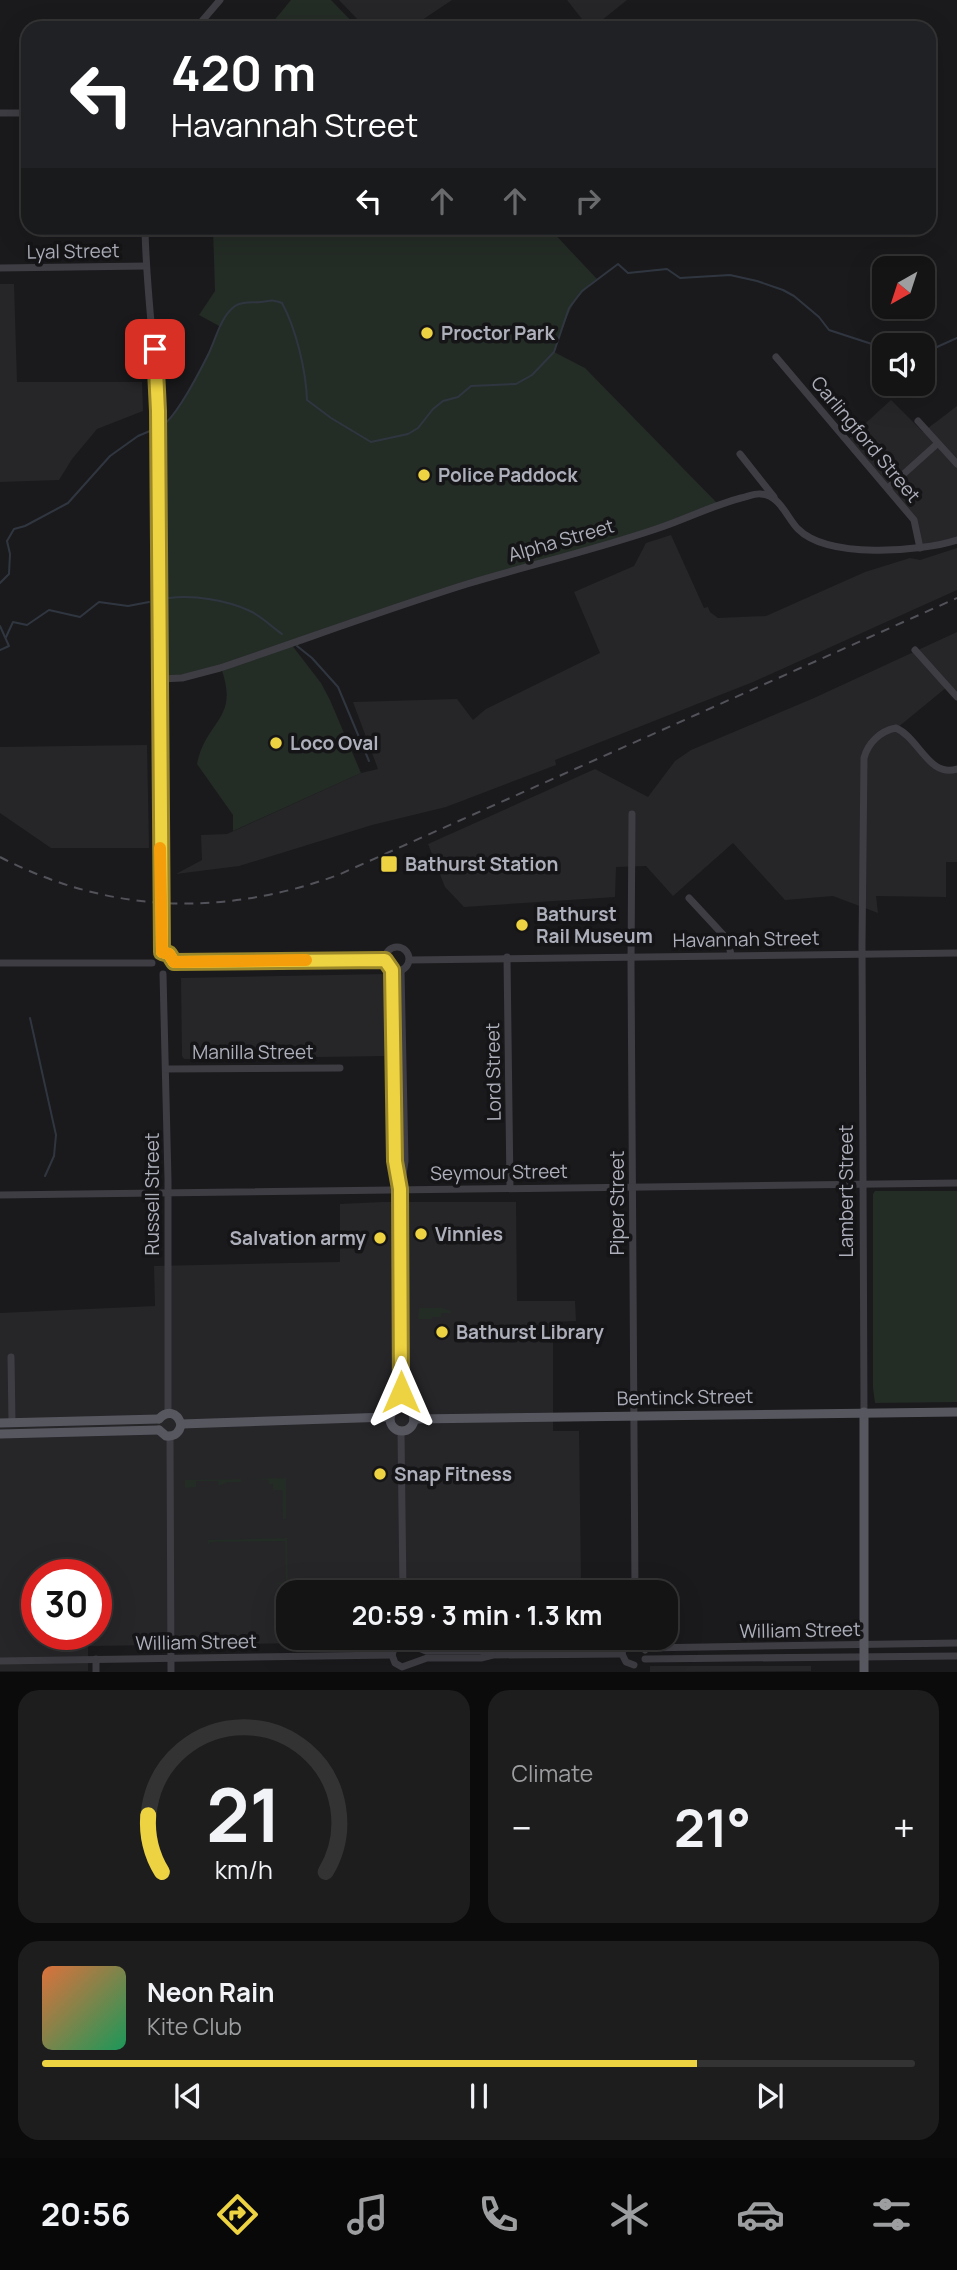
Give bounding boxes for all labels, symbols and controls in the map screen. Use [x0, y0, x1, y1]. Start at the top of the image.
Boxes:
text: 420 m [171, 39, 316, 106]
icon: left [56, 49, 147, 140]
text: Havannah Street [171, 103, 418, 147]
icon: left [350, 182, 388, 220]
icon: ahead [423, 182, 461, 220]
icon: ahead [496, 182, 534, 220]
icon: right [569, 182, 607, 220]
street label: Lyal Street [26, 237, 120, 265]
north arrow [872, 256, 934, 318]
map controls [872, 256, 935, 396]
pin [125, 319, 185, 379]
place label: Proctor Park [441, 320, 555, 346]
marker: Proctor Park [419, 325, 435, 341]
icon: arrive [136, 330, 174, 368]
button: sound [872, 333, 935, 396]
street label: Carlingford Street [805, 370, 927, 508]
place label: Police Paddock [438, 462, 578, 488]
marker: Police Paddock [416, 467, 432, 483]
street label: Alpha Street [505, 512, 617, 568]
place label: Loco Oval [290, 730, 379, 756]
marker: Loco Oval [268, 735, 284, 751]
place label: Bathurst Station [405, 851, 558, 877]
marker: Bathurst Station [379, 854, 399, 874]
place label: Bathurst Rail Museum [536, 901, 653, 949]
marker: Bathurst Rail Museum [514, 917, 530, 933]
street label: Havannah Street [672, 925, 820, 953]
street label: Lord Street [479, 1023, 507, 1121]
street label: Manilla Street [192, 1039, 314, 1065]
street label: Lambert Street [833, 1125, 859, 1257]
street label: Russell Street [139, 1133, 165, 1255]
street label: Piper Street [604, 1151, 630, 1255]
street label: Seymour Street [430, 1158, 568, 1186]
place label: Vinnies [435, 1221, 503, 1247]
place label: Salvation army [230, 1225, 366, 1251]
marker: Vinnies [413, 1226, 429, 1242]
marker: Salvation army [372, 1230, 388, 1246]
place label: Bathurst Library [456, 1319, 604, 1345]
marker: Bathurst Library [434, 1324, 450, 1340]
position arrow [364, 1355, 438, 1429]
street label: Bentinck Street [616, 1383, 754, 1411]
place label: Snap Fitness [394, 1461, 512, 1487]
marker: Snap Fitness [372, 1466, 388, 1482]
speed limit sign: 30 [21, 1559, 112, 1650]
text: 20:59 · 3 min · 1.3 km [352, 1597, 602, 1633]
street label: William Street [739, 1616, 861, 1644]
street label: William Street [135, 1628, 257, 1656]
text: Climate [512, 1757, 593, 1789]
text: 21 [206, 1765, 281, 1865]
text: 21° [674, 1792, 751, 1863]
text: − [512, 1801, 532, 1853]
text: + [893, 1801, 915, 1853]
text: km/h [215, 1852, 273, 1887]
text: Neon Rain [147, 1974, 275, 2010]
text: Kite Club [147, 2010, 242, 2042]
icon: previous [169, 2077, 207, 2115]
icon: pause [460, 2077, 498, 2115]
icon: next [751, 2077, 789, 2115]
icon: directions [213, 2190, 262, 2239]
icon: music [343, 2190, 392, 2239]
icon: phone [474, 2190, 523, 2239]
icon: climate [605, 2190, 654, 2239]
icon: car [736, 2190, 785, 2239]
icon: filters [867, 2190, 916, 2239]
text: 20:56 [41, 2192, 131, 2236]

